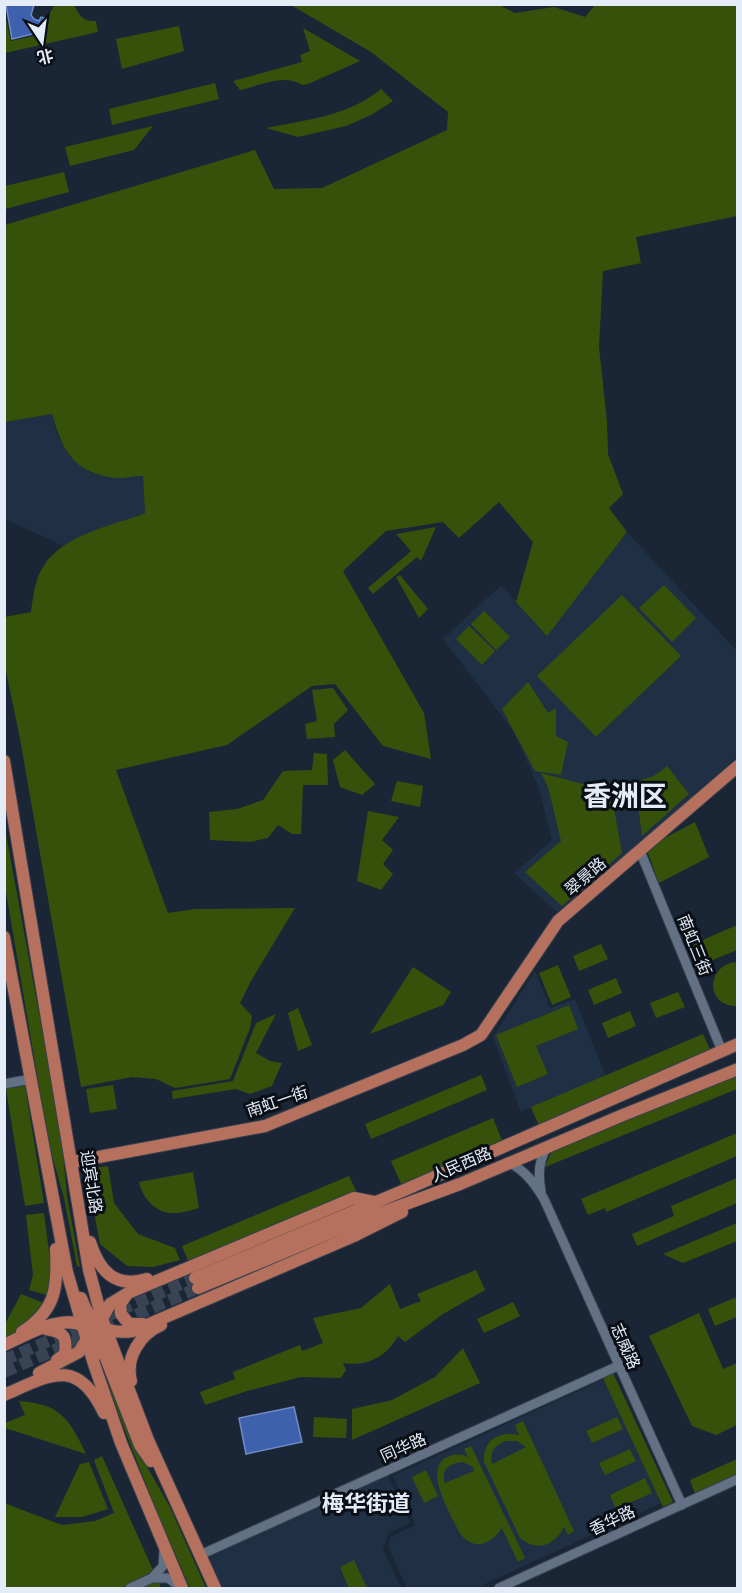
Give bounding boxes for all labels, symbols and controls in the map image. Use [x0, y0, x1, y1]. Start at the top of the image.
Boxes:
north arrow [12, 12, 72, 72]
text: 北 [35, 45, 55, 67]
district label: 香洲区 [583, 780, 667, 813]
street label: 翠景路 [561, 853, 610, 899]
street label: 南虹三街 [674, 912, 715, 978]
street label: 南虹一街 [244, 1082, 311, 1121]
street label: 人民西路 [428, 1143, 494, 1186]
street label: 迎宾北路 [77, 1149, 106, 1215]
street label: 志威路 [607, 1320, 644, 1372]
street label: 同华路 [377, 1429, 429, 1466]
district label: 梅华街道 [322, 1491, 410, 1516]
street label: 香华路 [586, 1502, 638, 1539]

